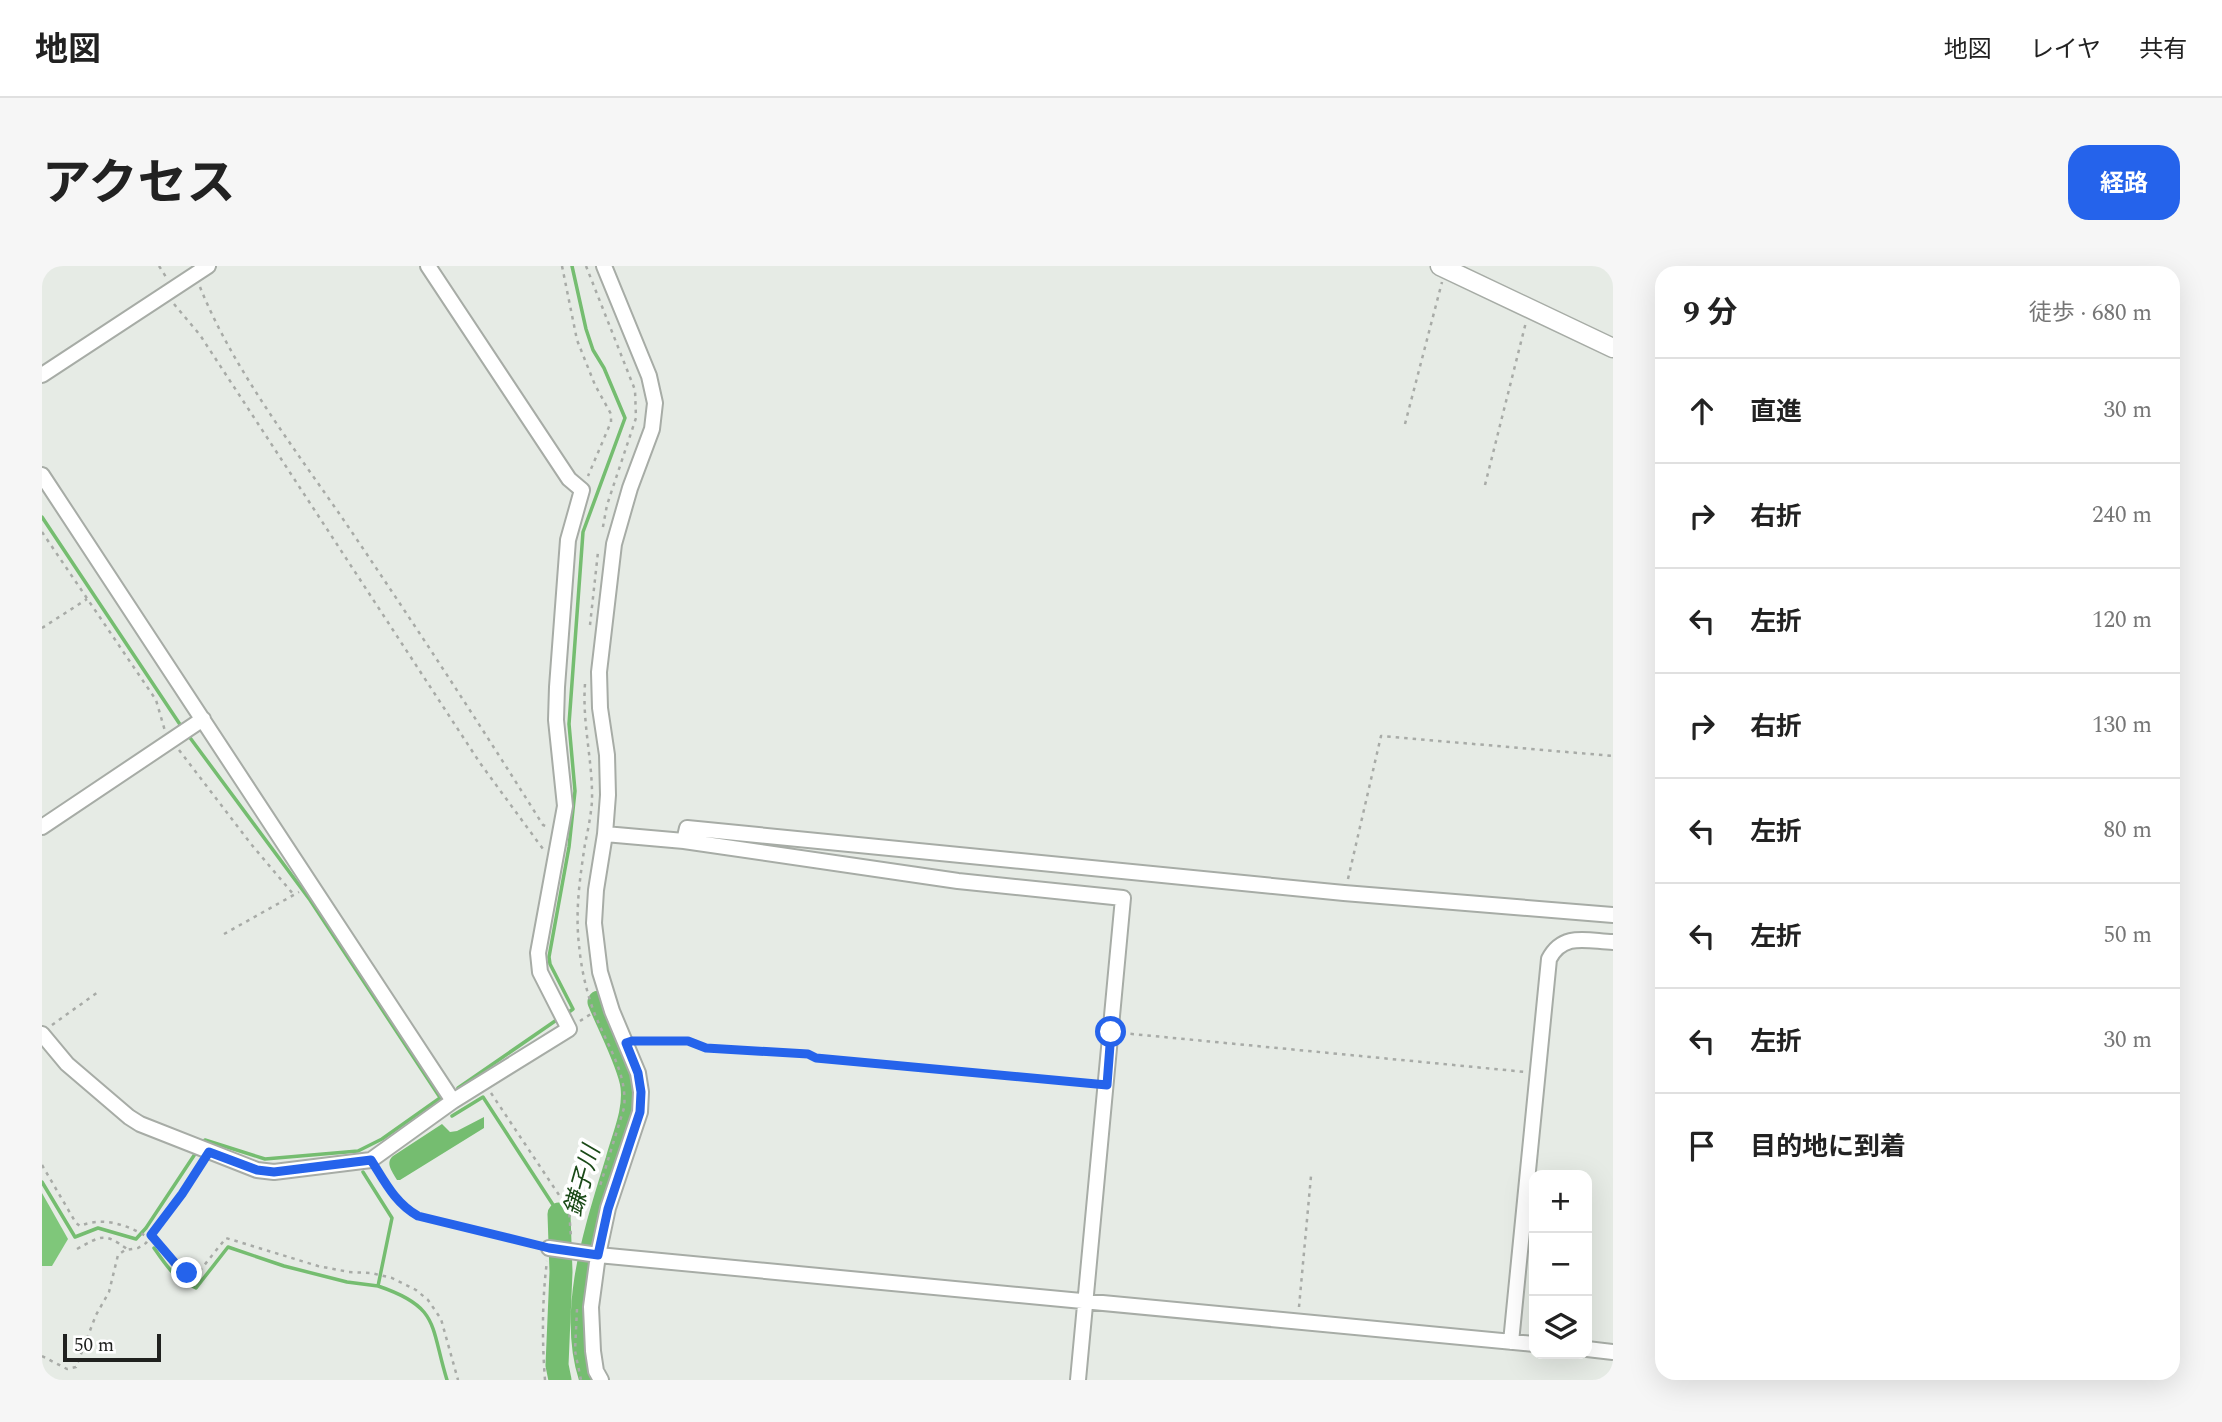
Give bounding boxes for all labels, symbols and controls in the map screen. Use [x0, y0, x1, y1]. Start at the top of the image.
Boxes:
text: 地図 [35, 25, 101, 75]
text: 地図 [1944, 32, 1992, 68]
text: レイヤ [2030, 32, 2101, 68]
text: 共有 [2139, 32, 2187, 68]
button: 経路 [2068, 145, 2180, 220]
text: アクセス [42, 147, 236, 222]
text: 9 分 [1683, 290, 1737, 336]
text: 徒歩 · 680 m [2029, 296, 2152, 331]
icon: ahead [1683, 392, 1721, 430]
text: 直進 [1750, 392, 1802, 432]
text: 30 m [2103, 393, 2152, 428]
icon: right [1683, 497, 1721, 535]
text: 右折 [1750, 497, 1802, 537]
text: 240 m [2092, 498, 2152, 533]
icon: left [1683, 602, 1721, 640]
text: 左折 [1750, 602, 1802, 642]
text: 120 m [2092, 603, 2152, 638]
icon: right [1683, 707, 1721, 745]
text: 右折 [1750, 707, 1802, 747]
text: 130 m [2092, 708, 2152, 743]
icon: left [1683, 812, 1721, 850]
text: 左折 [1750, 812, 1802, 852]
text: 80 m [2103, 813, 2152, 848]
icon: left [1683, 917, 1721, 955]
text: 左折 [1750, 917, 1802, 957]
text: 50 m [2103, 918, 2152, 953]
route start [1095, 1016, 1126, 1047]
icon: left [1683, 1022, 1721, 1060]
text: 左折 [1750, 1022, 1802, 1062]
text: 30 m [2103, 1023, 2152, 1058]
icon: arrive [1683, 1127, 1721, 1165]
text: 目的地に到着 [1750, 1127, 1906, 1167]
water label: 鎌子川 [556, 1139, 611, 1221]
map controls [1529, 1170, 1592, 1359]
button: + [1529, 1170, 1592, 1233]
button: − [1529, 1233, 1592, 1296]
route end [171, 1257, 202, 1288]
button: layers [1529, 1296, 1592, 1359]
scale bar [63, 1331, 161, 1363]
text: 50 m [74, 1331, 114, 1360]

